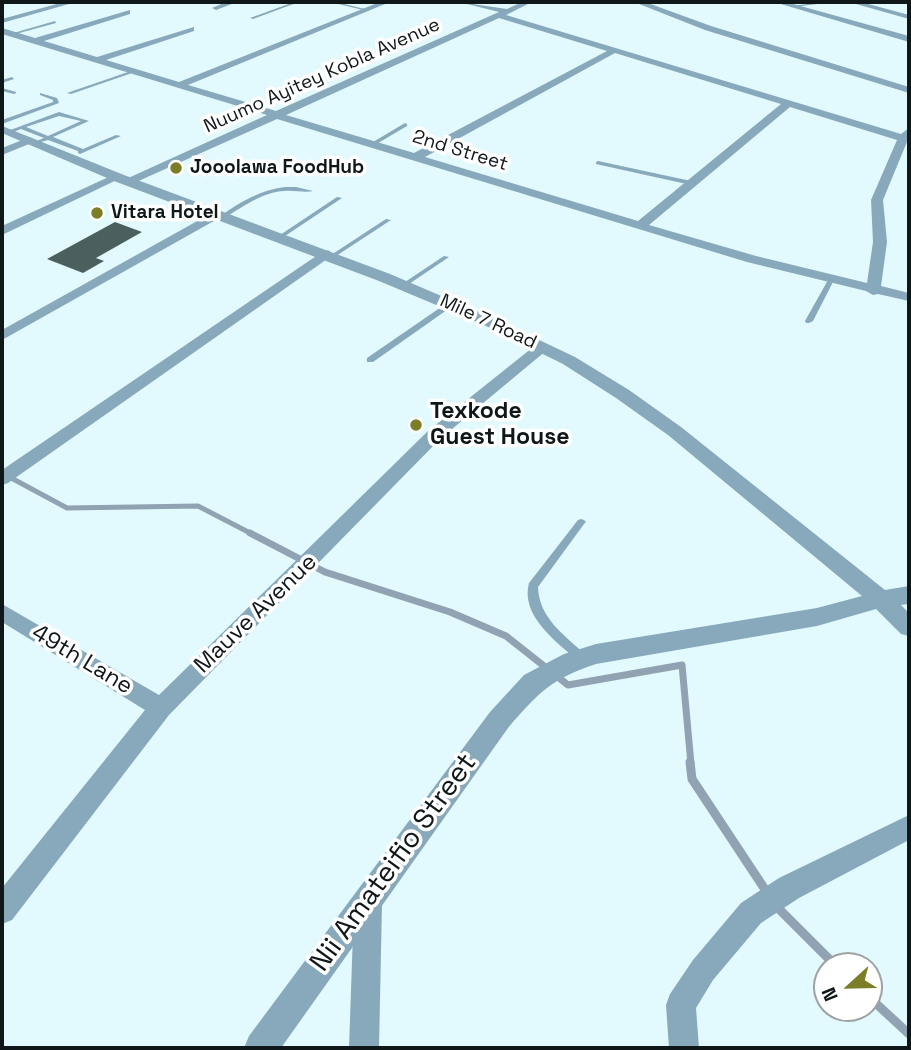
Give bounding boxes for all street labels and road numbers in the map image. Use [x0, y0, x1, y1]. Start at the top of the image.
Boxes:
street label: Nuumo Ayitey Kobla Avenue [200, 14, 444, 138]
street label: 2nd Street [410, 126, 510, 176]
street label: Mile 7 Road [436, 290, 540, 354]
street label: Mauve Avenue [189, 549, 323, 679]
street label: 49th Lane [27, 619, 137, 701]
street label: Nii Amateifio Street [304, 748, 484, 978]

